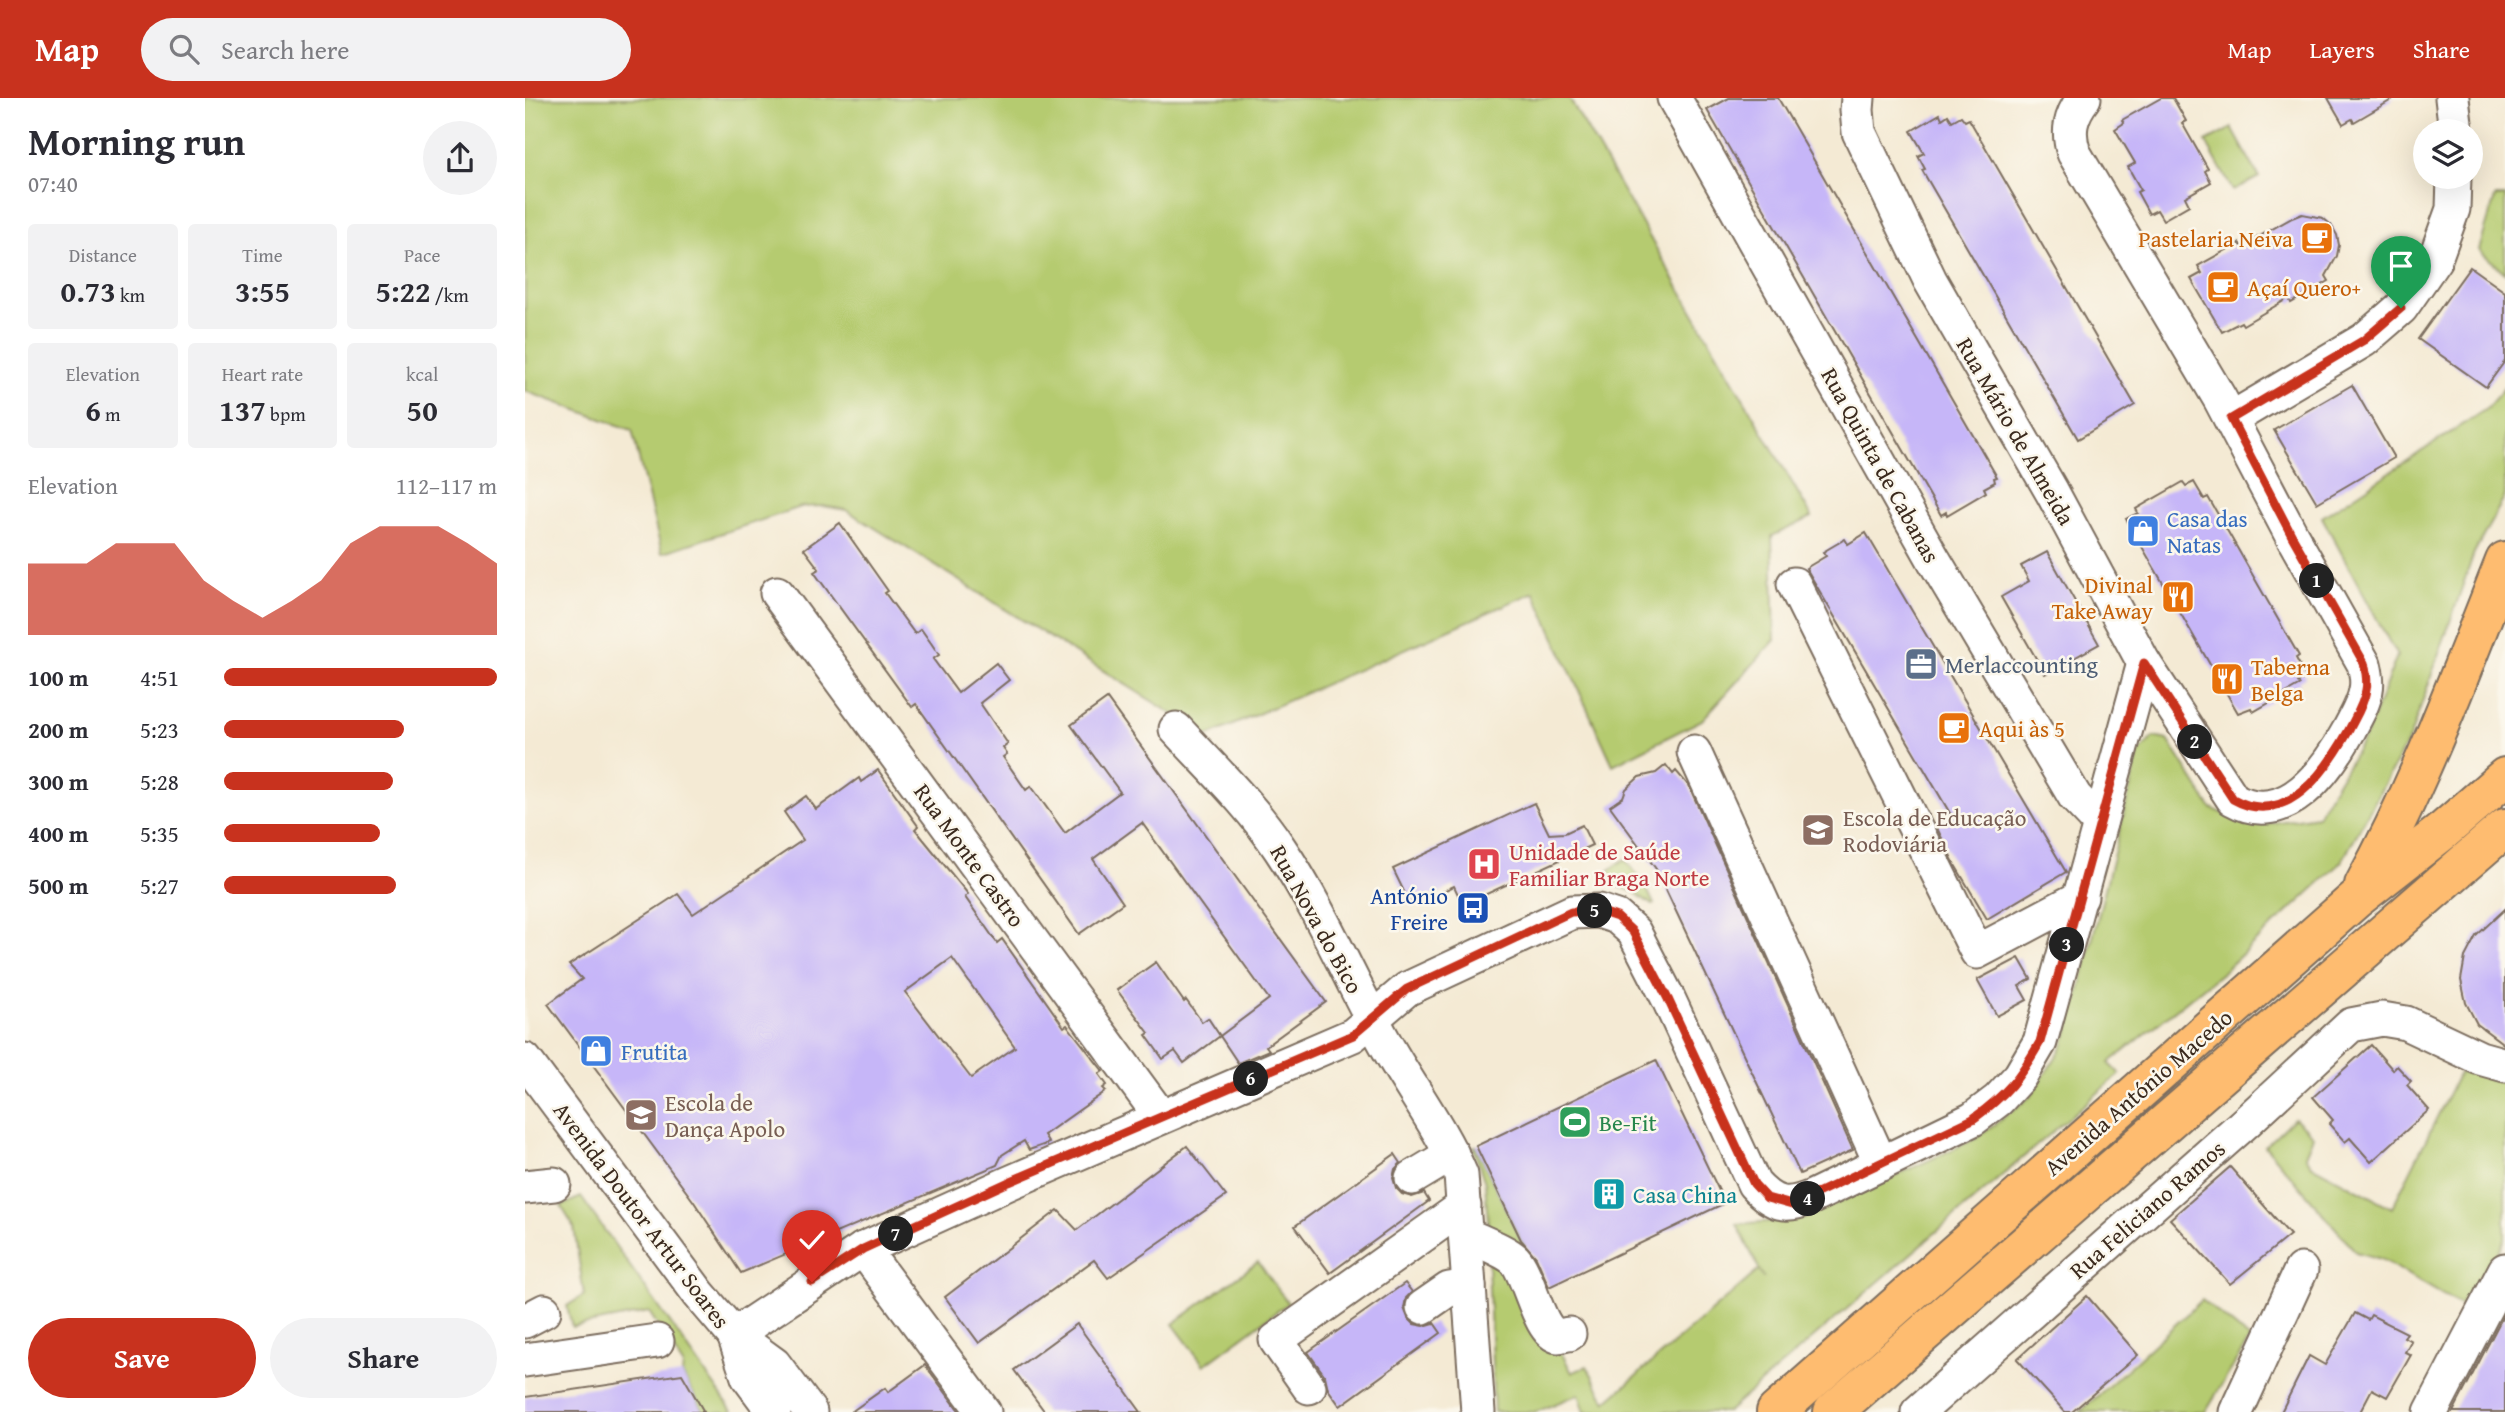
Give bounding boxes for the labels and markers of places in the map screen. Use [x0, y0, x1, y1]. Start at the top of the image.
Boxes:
cafe icon: Pastelaria Neiva [2298, 219, 2336, 257]
place label: Pastelaria Neiva [2138, 222, 2293, 255]
pin [2371, 236, 2431, 308]
cafe icon: Açaí Quero+ [2204, 268, 2242, 306]
place label: Açaí Quero+ [2247, 271, 2361, 304]
place label: Casa das Natas [2167, 502, 2248, 561]
shop icon: Casa das Natas [2124, 512, 2162, 550]
pin: 1 [2299, 564, 2335, 598]
place label: Divinal Take Away [2052, 568, 2154, 627]
restaurant icon: Divinal Take Away [2159, 578, 2197, 616]
office icon: Merlaccounting [1902, 645, 1940, 683]
place label: Merlaccounting [1945, 648, 2098, 681]
place label: Taberna Belga [2251, 650, 2330, 709]
restaurant icon: Taberna Belga [2208, 660, 2246, 698]
cafe icon: Aqui às 5 [1935, 709, 1973, 747]
place label: Aqui às 5 [1979, 712, 2065, 745]
pin: 2 [2177, 724, 2213, 760]
place label: Escola de Educação Rodoviária [1843, 801, 2026, 860]
school or university icon: Escola de Educação Rodoviária [1799, 811, 1837, 849]
place label: Unidade de Saúde Familiar Braga Norte [1509, 835, 1709, 894]
hospital icon: Unidade de Saúde Familiar Braga Norte [1465, 845, 1503, 883]
place label: António Freire [1370, 879, 1448, 938]
bus stop icon: António Freire [1454, 889, 1492, 927]
pin: 5 [1577, 894, 1613, 928]
pin: 3 [2049, 928, 2085, 962]
shop icon: Frutita [577, 1032, 615, 1070]
place label: Frutita [621, 1035, 688, 1068]
pin: 6 [1233, 1062, 1269, 1096]
place label: Escola de Dança Apolo [665, 1086, 785, 1145]
school or university icon: Escola de Dança Apolo [622, 1096, 660, 1134]
sports icon: Be-Fit [1556, 1103, 1594, 1141]
place label: Be-Fit [1599, 1106, 1657, 1139]
building icon: Casa China [1590, 1175, 1628, 1213]
place label: Casa China [1633, 1178, 1737, 1211]
pin: 4 [1791, 1182, 1825, 1216]
pin [782, 1210, 842, 1282]
pin: 7 [879, 1216, 913, 1252]

